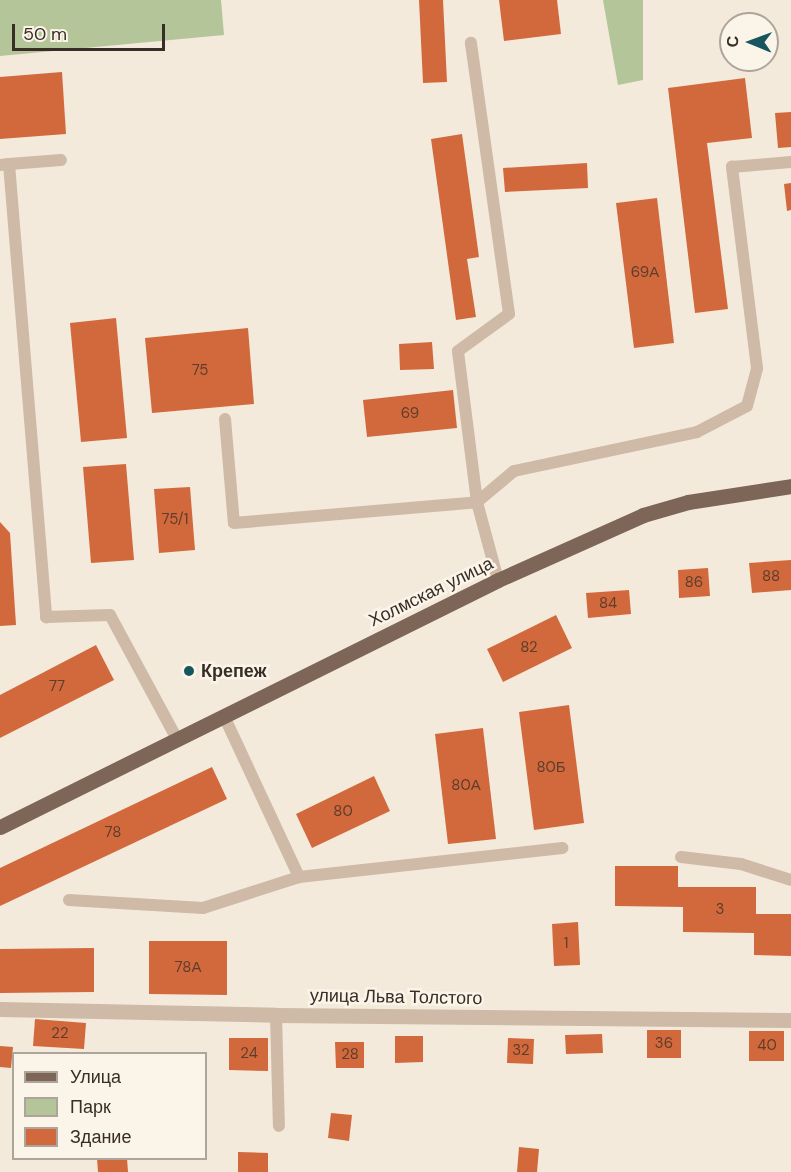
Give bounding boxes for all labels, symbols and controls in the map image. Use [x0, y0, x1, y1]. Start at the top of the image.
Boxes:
scale bar [15, 12, 168, 50]
north arrow [719, 12, 779, 72]
text: 50 m [23, 22, 67, 46]
text: С [722, 36, 743, 48]
house number: 69А [631, 264, 659, 282]
house number: 75 [192, 362, 208, 380]
house number: 69 [401, 405, 419, 423]
house number: 75/1 [162, 511, 188, 529]
street label: Холмская улица [365, 553, 497, 631]
house number: 88 [762, 568, 780, 586]
house number: 86 [685, 574, 703, 592]
house number: 84 [599, 595, 617, 613]
house number: 82 [520, 639, 538, 657]
place label: Крепеж [201, 660, 266, 682]
marker: Крепеж [182, 664, 196, 678]
house number: 77 [49, 678, 65, 696]
house number: 80Б [536, 759, 566, 777]
house number: 80А [451, 777, 481, 795]
house number: 80 [333, 803, 353, 821]
house number: 78 [105, 824, 121, 842]
house number: 3 [716, 901, 724, 919]
house number: 1 [564, 935, 568, 953]
house number: 78А [175, 959, 201, 977]
street label: улица Льва Толстого [310, 985, 482, 1009]
house number: 22 [51, 1025, 69, 1043]
house number: 36 [655, 1035, 673, 1053]
house number: 40 [757, 1037, 777, 1055]
house number: 32 [512, 1042, 530, 1060]
house number: 24 [240, 1045, 258, 1063]
house number: 28 [341, 1046, 359, 1064]
legend [12, 1052, 207, 1160]
text: Улица [70, 1065, 121, 1089]
text: Парк [70, 1095, 111, 1119]
text: Здание [70, 1125, 131, 1149]

